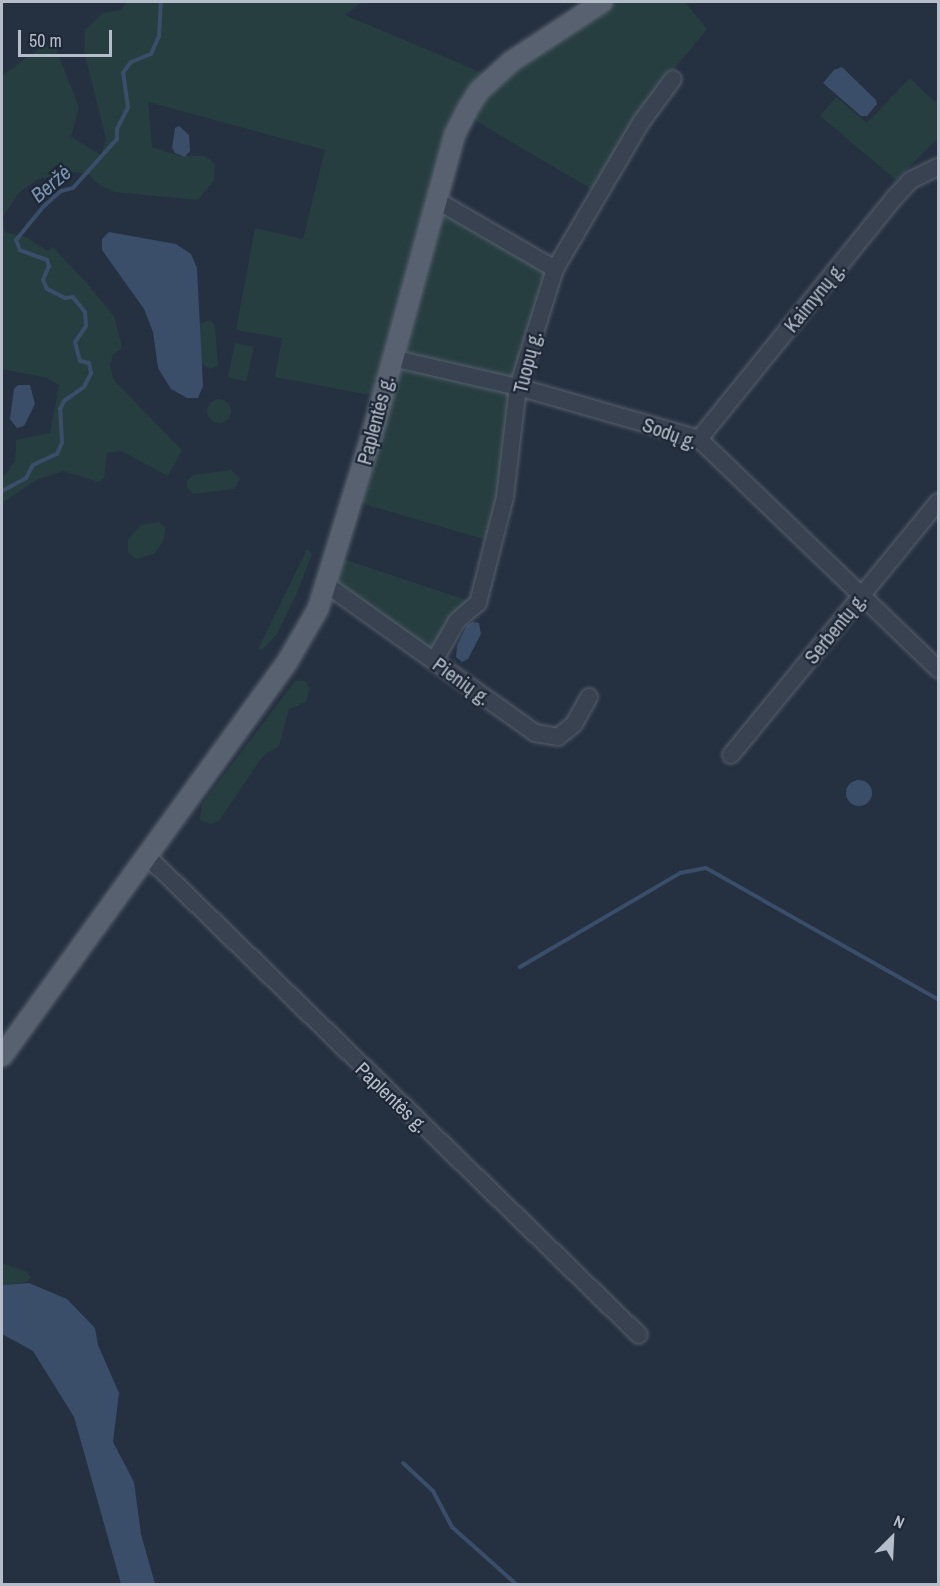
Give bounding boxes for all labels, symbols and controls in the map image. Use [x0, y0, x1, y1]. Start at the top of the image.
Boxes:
scale bar [21, 18, 116, 56]
text: 50 m [29, 28, 62, 53]
water label: Beržė [26, 160, 76, 208]
street label: Kaimynų g. [779, 257, 849, 337]
street label: Tuopų g. [508, 328, 546, 396]
street label: Paplentės g. [352, 373, 398, 467]
street label: Sodų g. [639, 412, 701, 454]
street label: Serbentų g. [799, 587, 871, 669]
street label: Pienių g. [428, 652, 496, 710]
street label: Paplentės g. [351, 1057, 433, 1137]
north arrow [862, 1508, 922, 1568]
text: N [891, 1510, 908, 1534]

